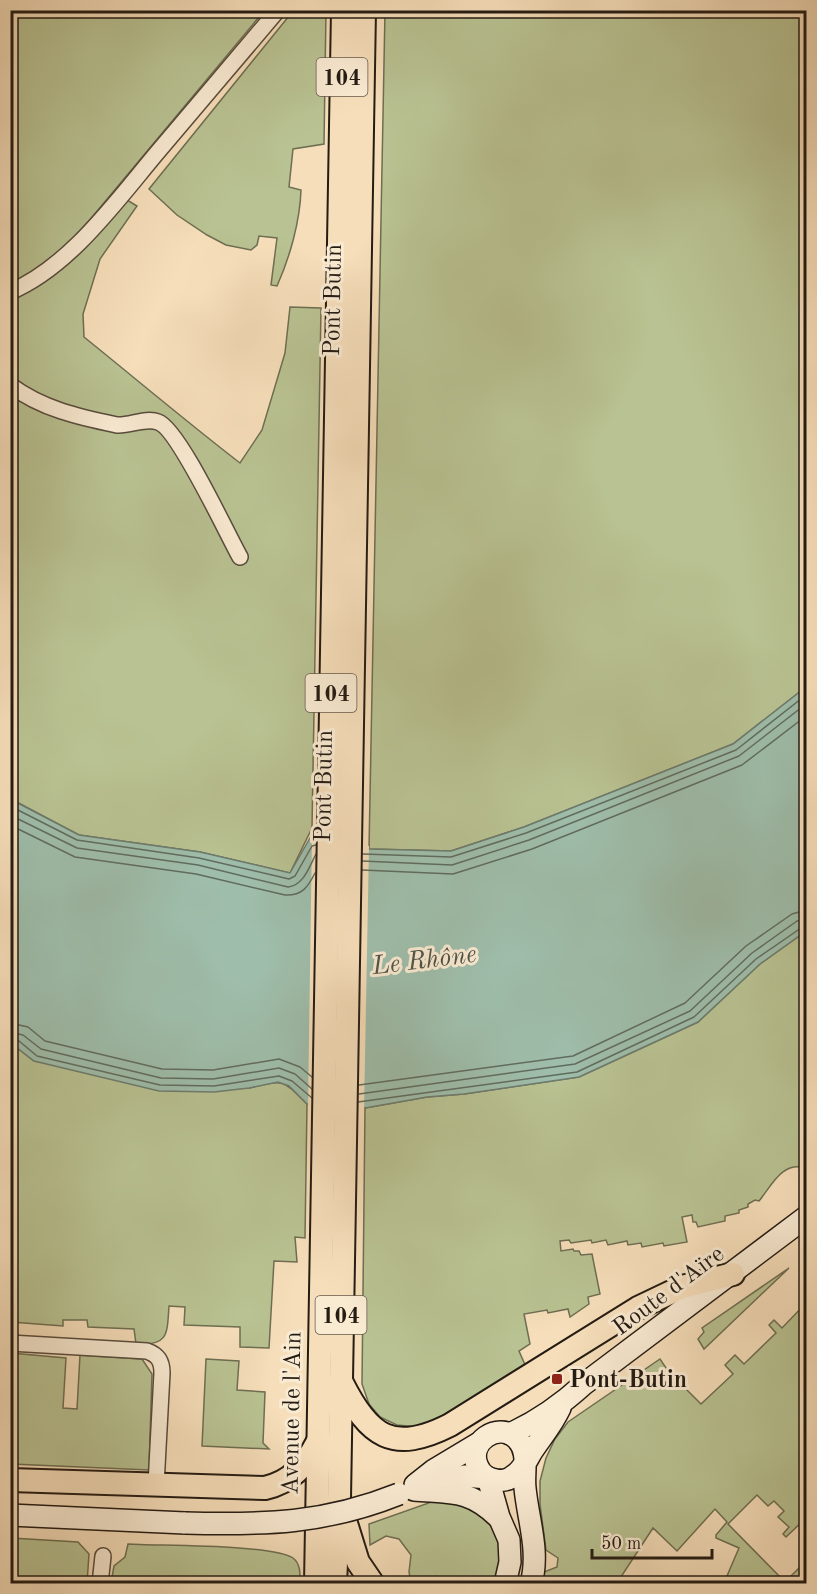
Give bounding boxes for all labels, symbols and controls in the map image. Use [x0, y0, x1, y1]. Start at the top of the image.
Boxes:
road number: 104 [316, 58, 368, 96]
street label: Pont Butin [321, 244, 347, 356]
road number: 104 [306, 674, 356, 712]
street label: Pont Butin [312, 730, 338, 842]
water label: Le Rhône [369, 942, 478, 980]
street label: Route d'Aïre [609, 1242, 729, 1341]
road number: 104 [316, 1296, 366, 1334]
street label: Avenue de l'Ain [280, 1331, 306, 1495]
place label: Pont-Butin [569, 1369, 687, 1393]
marker: Pont-Butin [550, 1372, 564, 1386]
scale bar [592, 1522, 712, 1560]
text: 50 m [601, 1535, 641, 1553]

